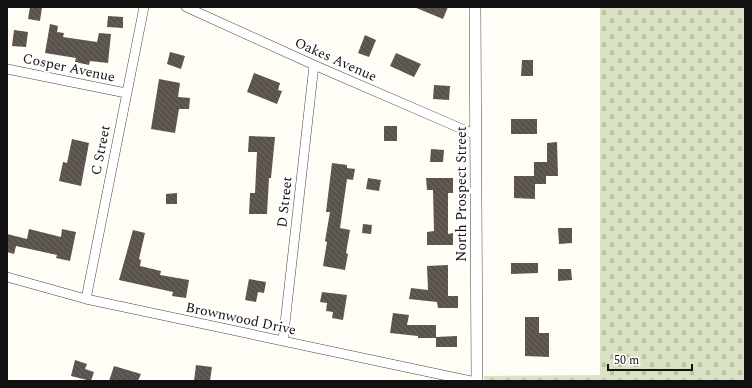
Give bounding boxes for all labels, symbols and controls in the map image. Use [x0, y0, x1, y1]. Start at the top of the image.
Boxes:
street label: Oakes Avenue [291, 32, 381, 87]
street label: Cosper Avenue [21, 47, 117, 88]
street label: C Street [85, 123, 116, 177]
street label: North Prospect Street [451, 126, 472, 262]
street label: D Street [271, 176, 298, 229]
street label: Brownwood Drive [184, 297, 298, 340]
scale bar [608, 346, 692, 372]
text: 50 m [614, 351, 639, 370]

